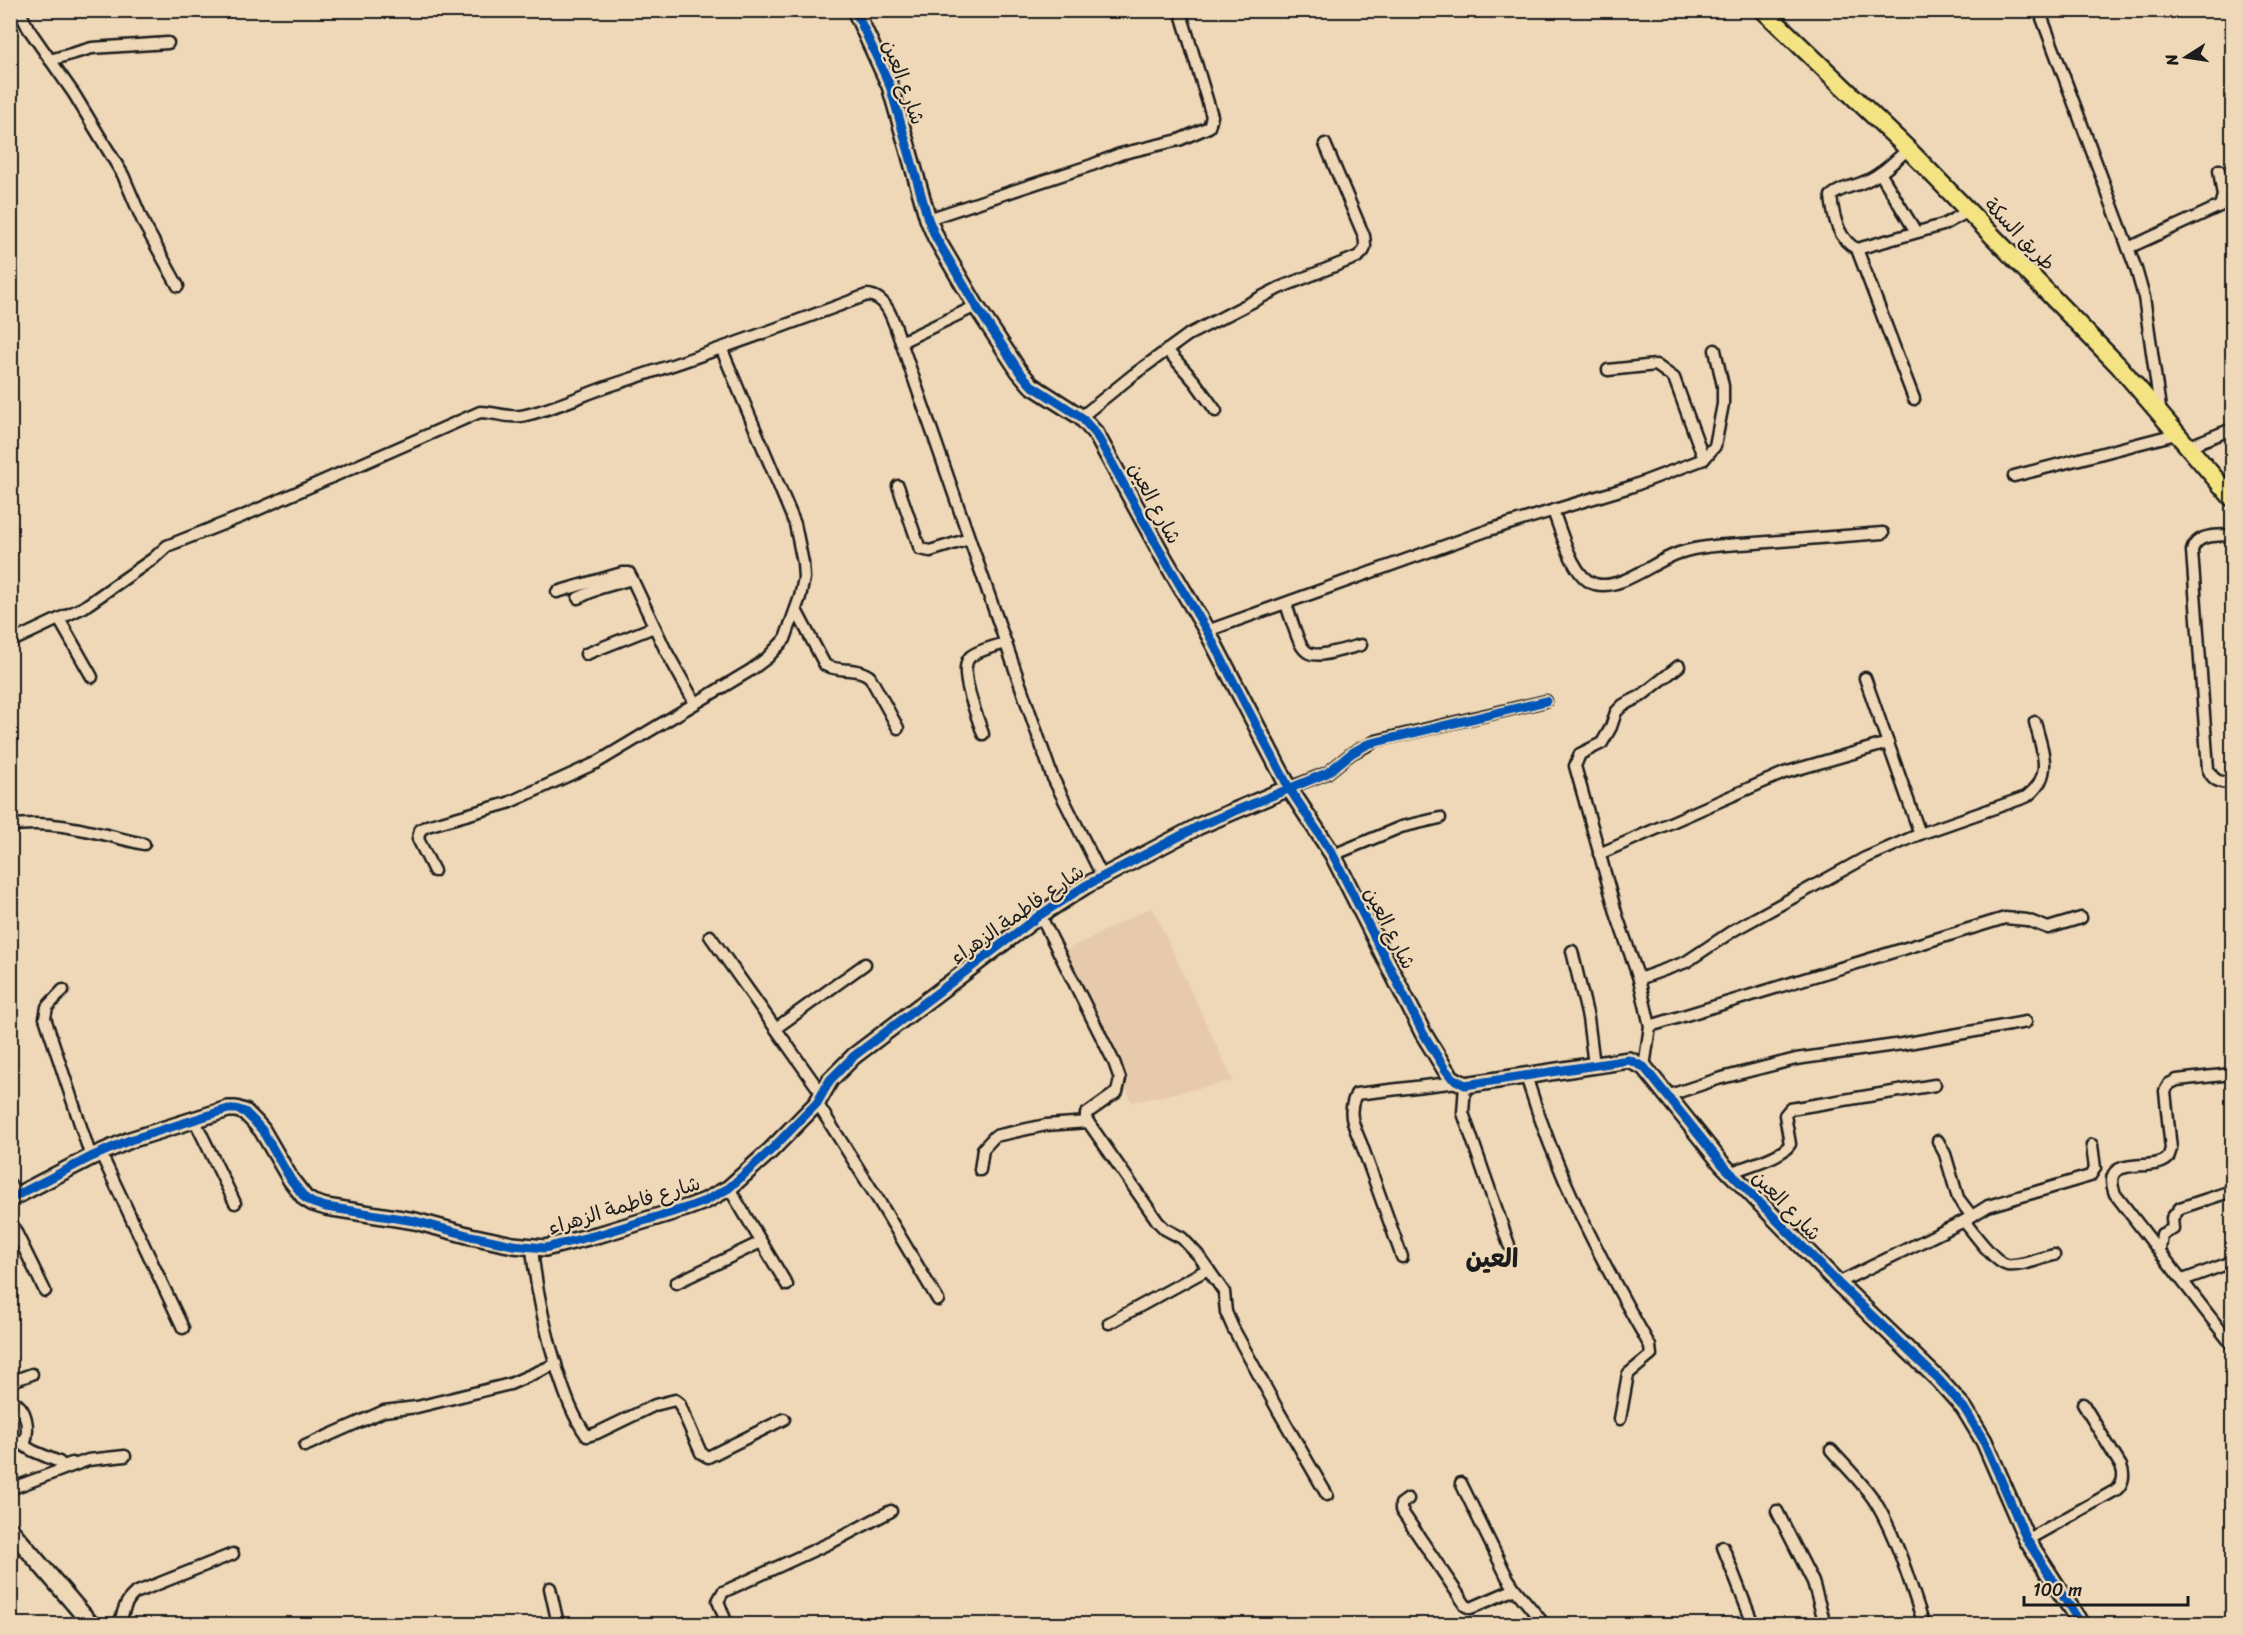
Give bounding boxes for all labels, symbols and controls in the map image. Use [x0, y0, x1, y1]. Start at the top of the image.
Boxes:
north arrow [2156, 27, 2216, 87]
street label: شارع العين [872, 34, 935, 130]
text: N [2156, 51, 2187, 69]
street label: طريق السكة [1975, 189, 2064, 280]
street label: شارع العين [1118, 456, 1191, 551]
street label: شارع فاطمة الزهراء [943, 855, 1092, 974]
street label: شارع العين [1354, 881, 1425, 976]
street label: شارع العين [1743, 1161, 1830, 1249]
street label: شارع فاطمة الزهراء [544, 1166, 705, 1245]
district label: العين [1465, 1235, 1519, 1281]
scale bar [2024, 1569, 2188, 1607]
text: 100 m [2033, 1574, 2082, 1606]

